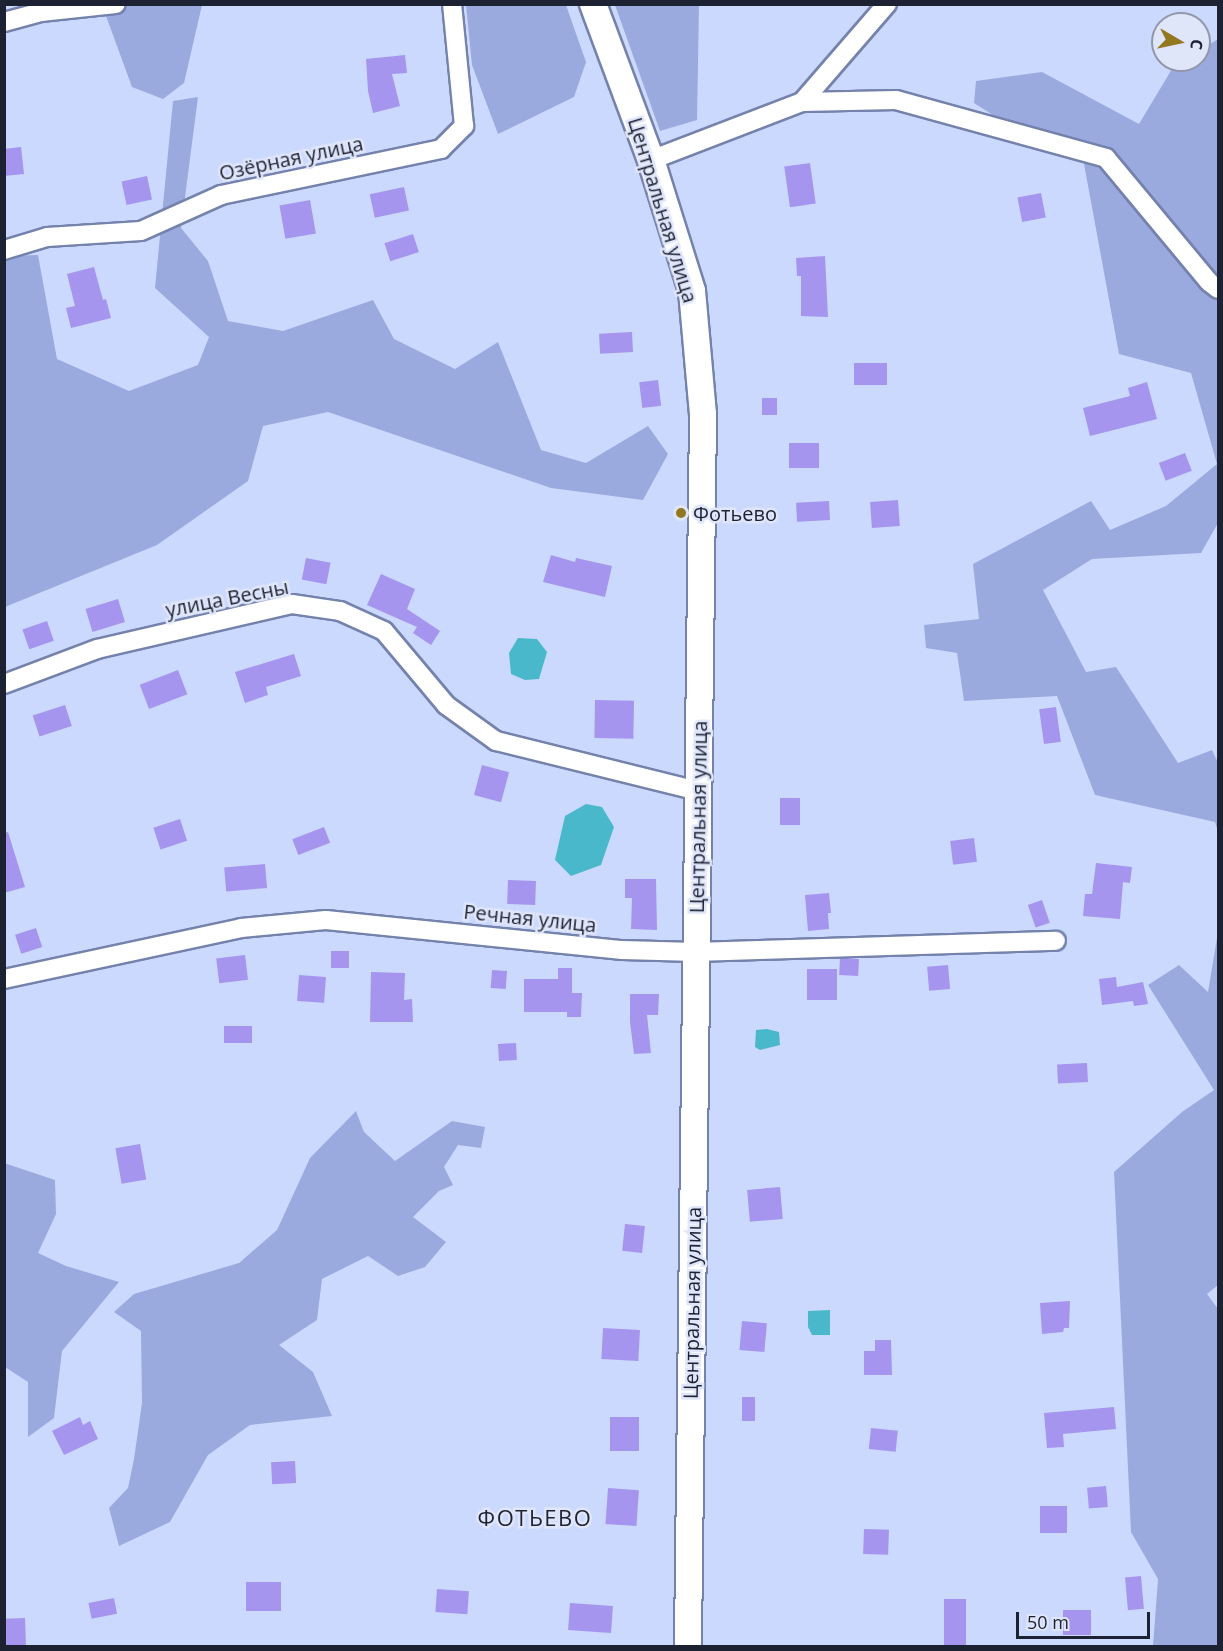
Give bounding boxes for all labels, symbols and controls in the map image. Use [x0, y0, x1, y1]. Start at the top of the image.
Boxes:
north arrow [1151, 12, 1211, 72]
text: С [1185, 38, 1208, 51]
street label: Центральная улица [623, 114, 703, 306]
street label: Озёрная улица [217, 131, 365, 185]
place label: Фотьево [693, 501, 777, 525]
marker: Фотьево [674, 506, 688, 520]
street label: улица Весны [163, 574, 291, 622]
street label: Центральная улица [684, 721, 712, 913]
street label: Речная улица [462, 899, 598, 937]
street label: Центральная улица [678, 1207, 706, 1399]
district label: ФОТЬЕВО [478, 1505, 592, 1531]
scale bar [1019, 1600, 1152, 1638]
text: 50 m [1027, 1610, 1069, 1634]

